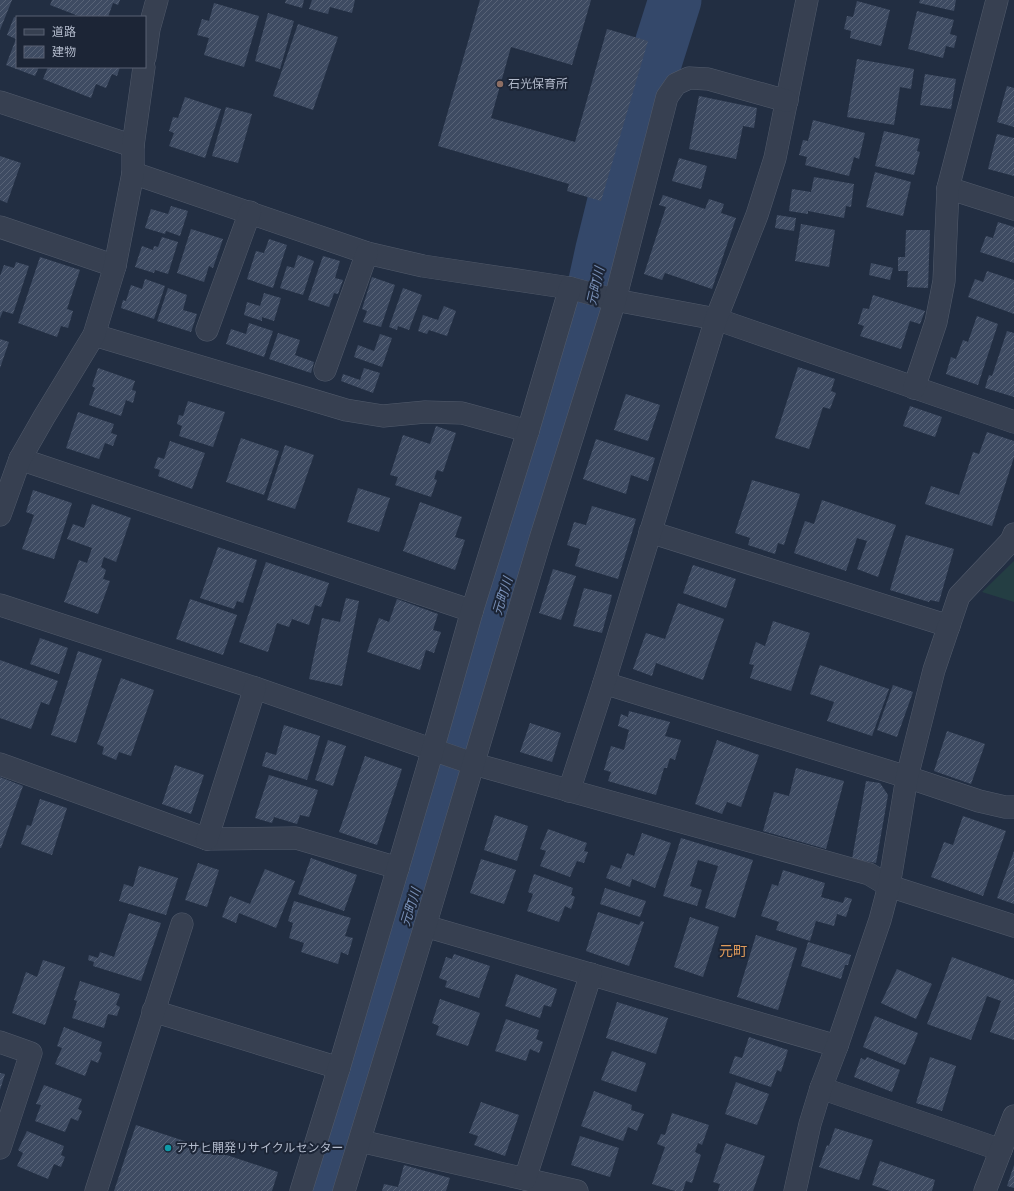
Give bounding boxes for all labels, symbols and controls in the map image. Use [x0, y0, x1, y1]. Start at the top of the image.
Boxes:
legend [16, 16, 146, 68]
text: 道路 [52, 25, 76, 39]
text: 建物 [52, 45, 76, 59]
place label: 石光保育所 [508, 77, 568, 91]
marker: 石光保育所 [495, 79, 505, 89]
water label: 元町川 [584, 263, 609, 307]
water label: 元町川 [490, 573, 517, 617]
water label: 元町川 [398, 884, 425, 928]
district label: 元町 [719, 943, 747, 960]
place label: アサヒ開発リサイクルセンター [176, 1141, 343, 1155]
marker: アサヒ開発リサイクルセンター [163, 1143, 173, 1153]

